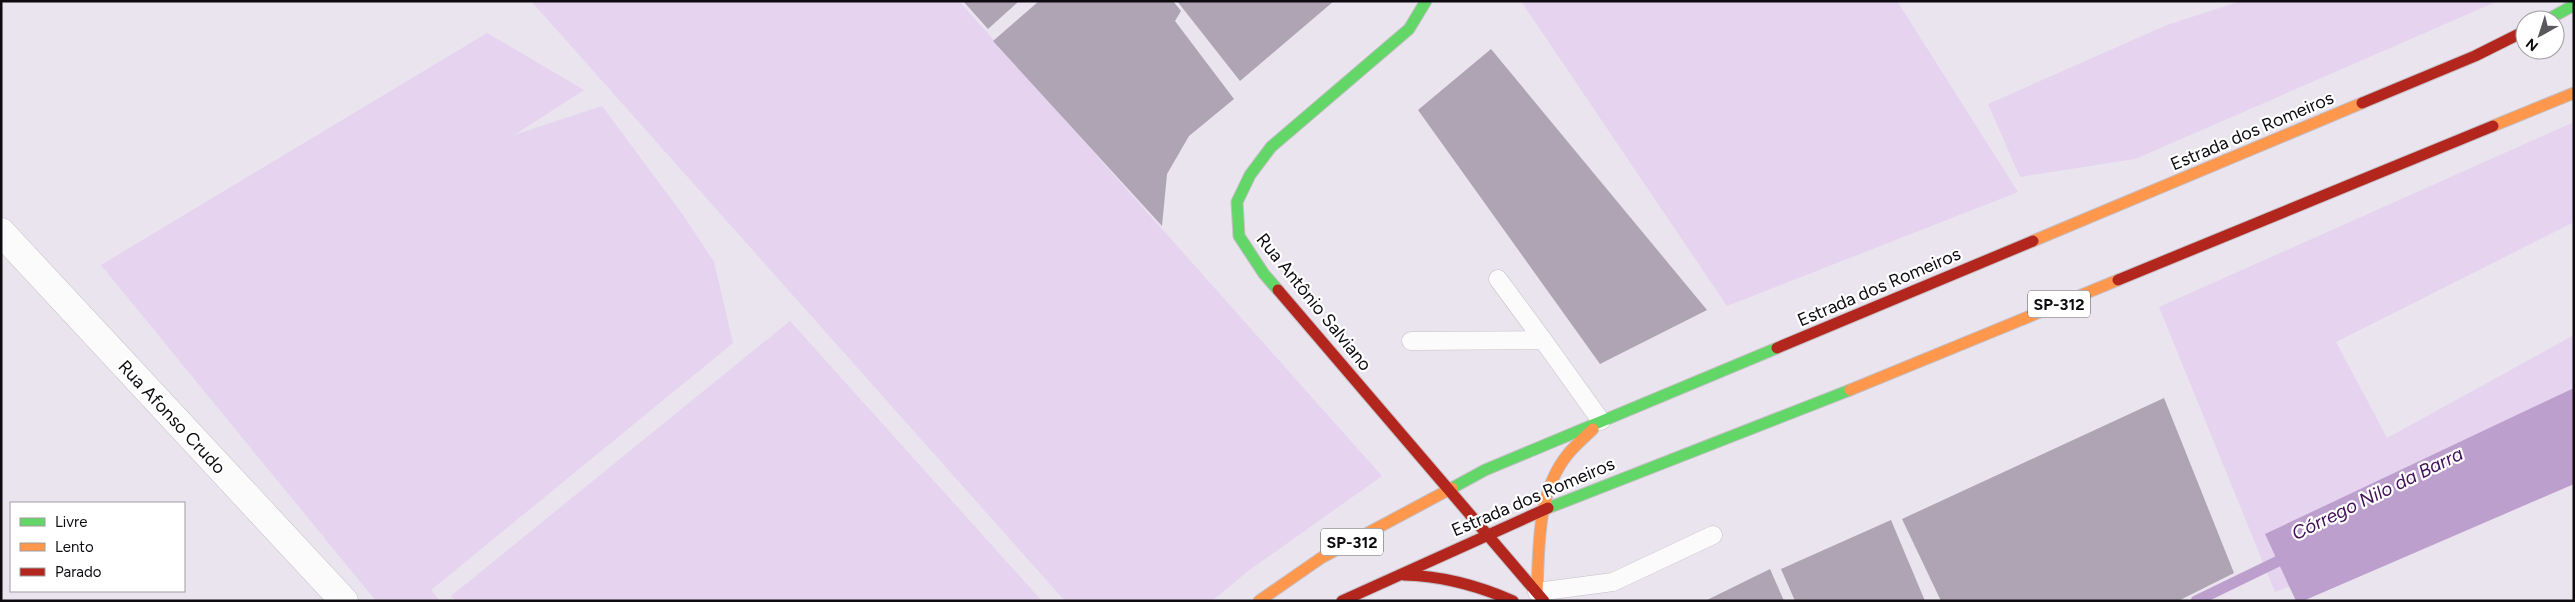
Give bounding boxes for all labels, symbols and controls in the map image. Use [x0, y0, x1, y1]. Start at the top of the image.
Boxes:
north arrow [2515, 10, 2565, 60]
text: N [2523, 35, 2542, 55]
street label: Estrada dos Romeiros [2167, 87, 2337, 175]
street label: Rua Antônio Salviano [1252, 229, 1376, 375]
street label: Estrada dos Romeiros [1794, 243, 1964, 331]
road number: SP-312 [2028, 290, 2090, 318]
street label: Rua Afonso Crudo [114, 356, 230, 478]
water label: Córrego Nilo da Barra [2288, 442, 2467, 545]
street label: Estrada dos Romeiros [1448, 453, 1618, 541]
legend [10, 502, 185, 592]
text: Livre [55, 513, 87, 531]
road number: SP-312 [1321, 528, 1383, 556]
text: Lento [55, 538, 94, 556]
text: Parado [55, 563, 102, 581]

